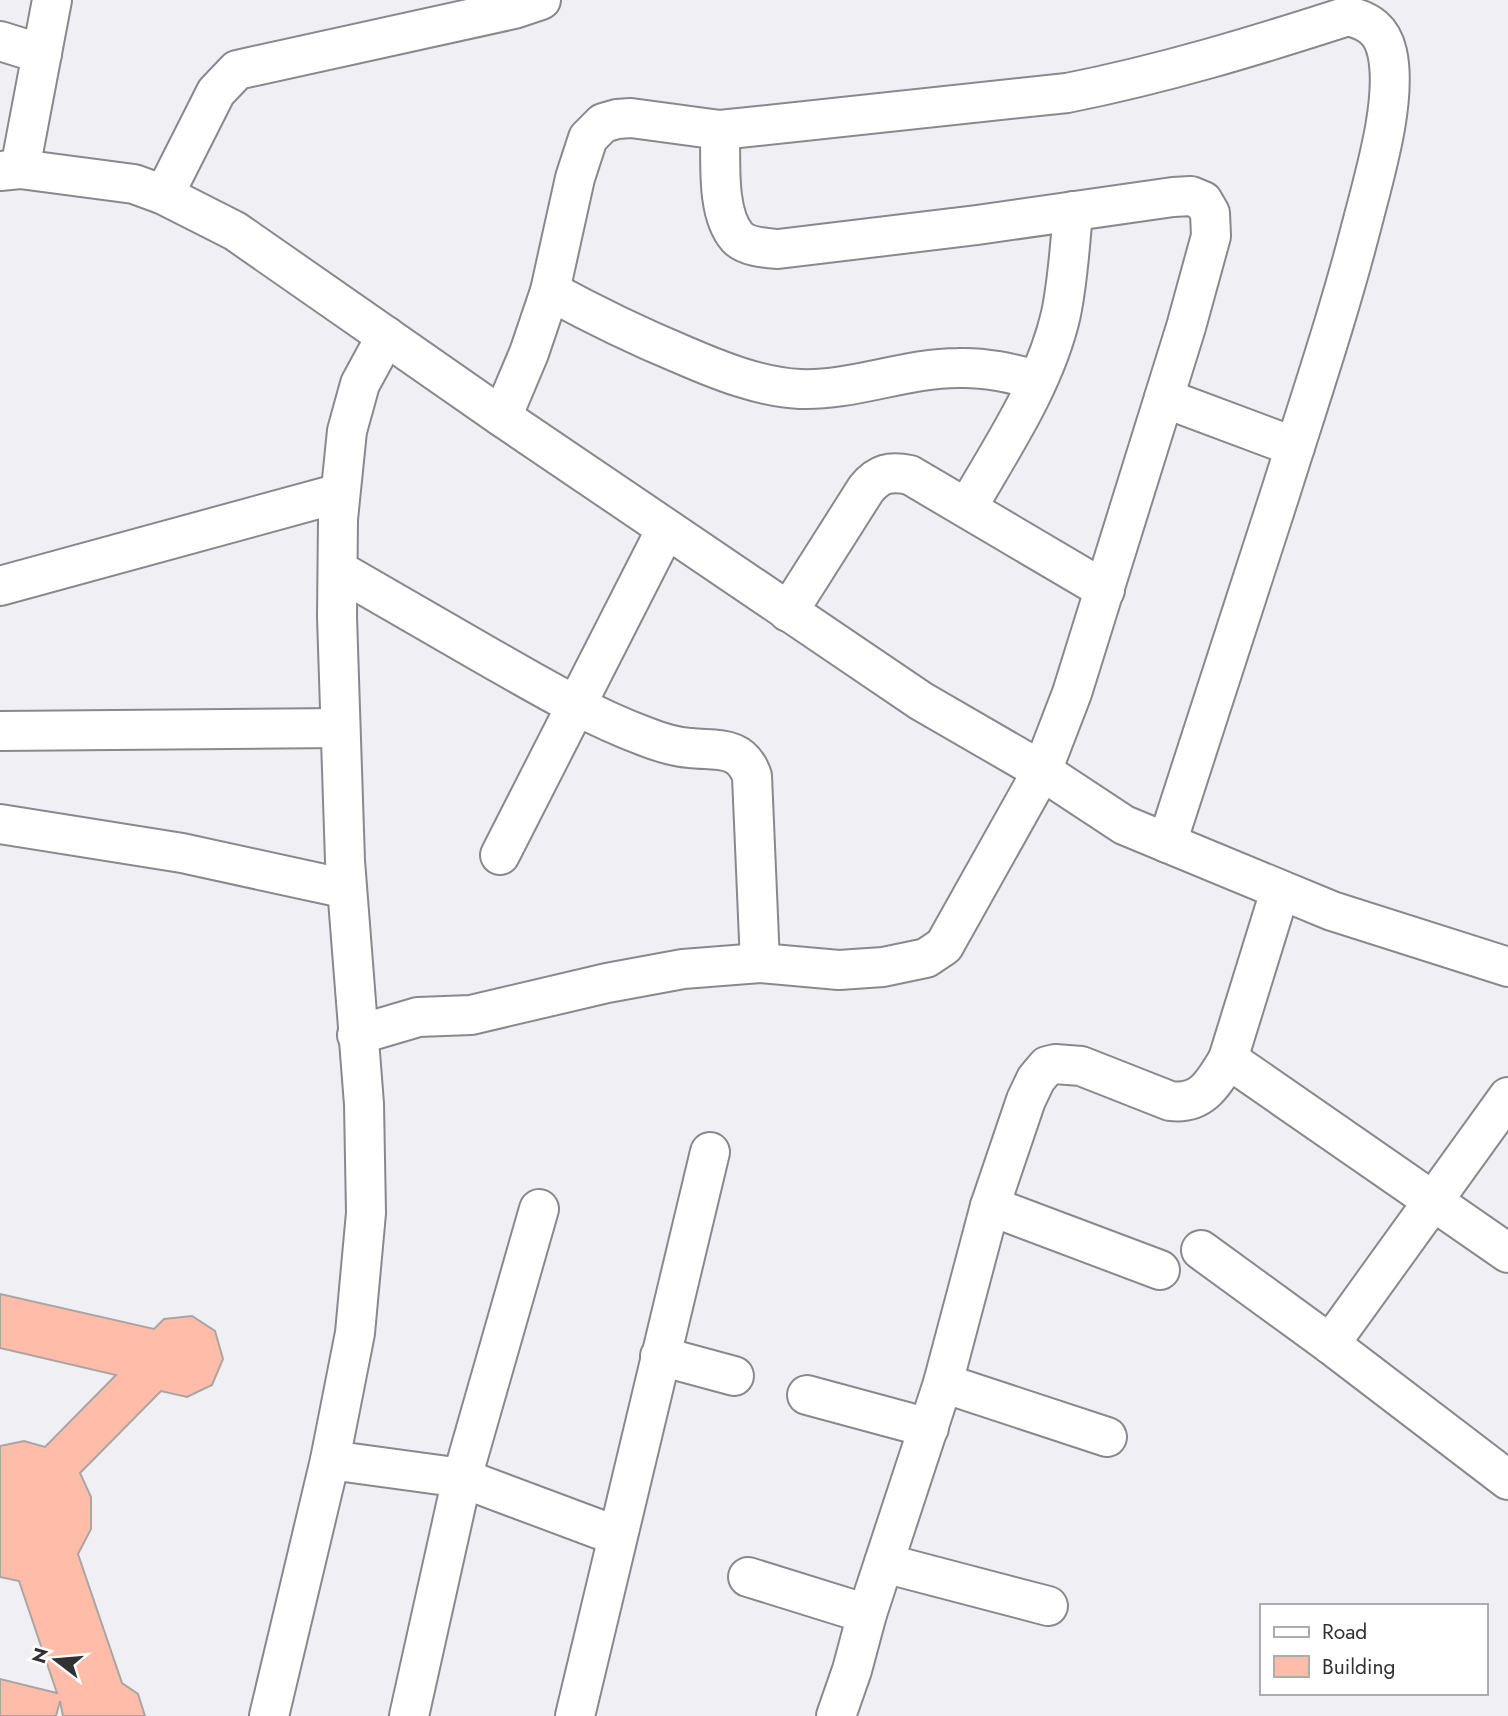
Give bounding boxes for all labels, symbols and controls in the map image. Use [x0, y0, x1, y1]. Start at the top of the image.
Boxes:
legend [1260, 1604, 1487, 1695]
text: Road [1322, 1617, 1367, 1647]
north arrow [21, 1625, 91, 1695]
text: N [25, 1644, 55, 1666]
text: Building [1322, 1652, 1395, 1682]

